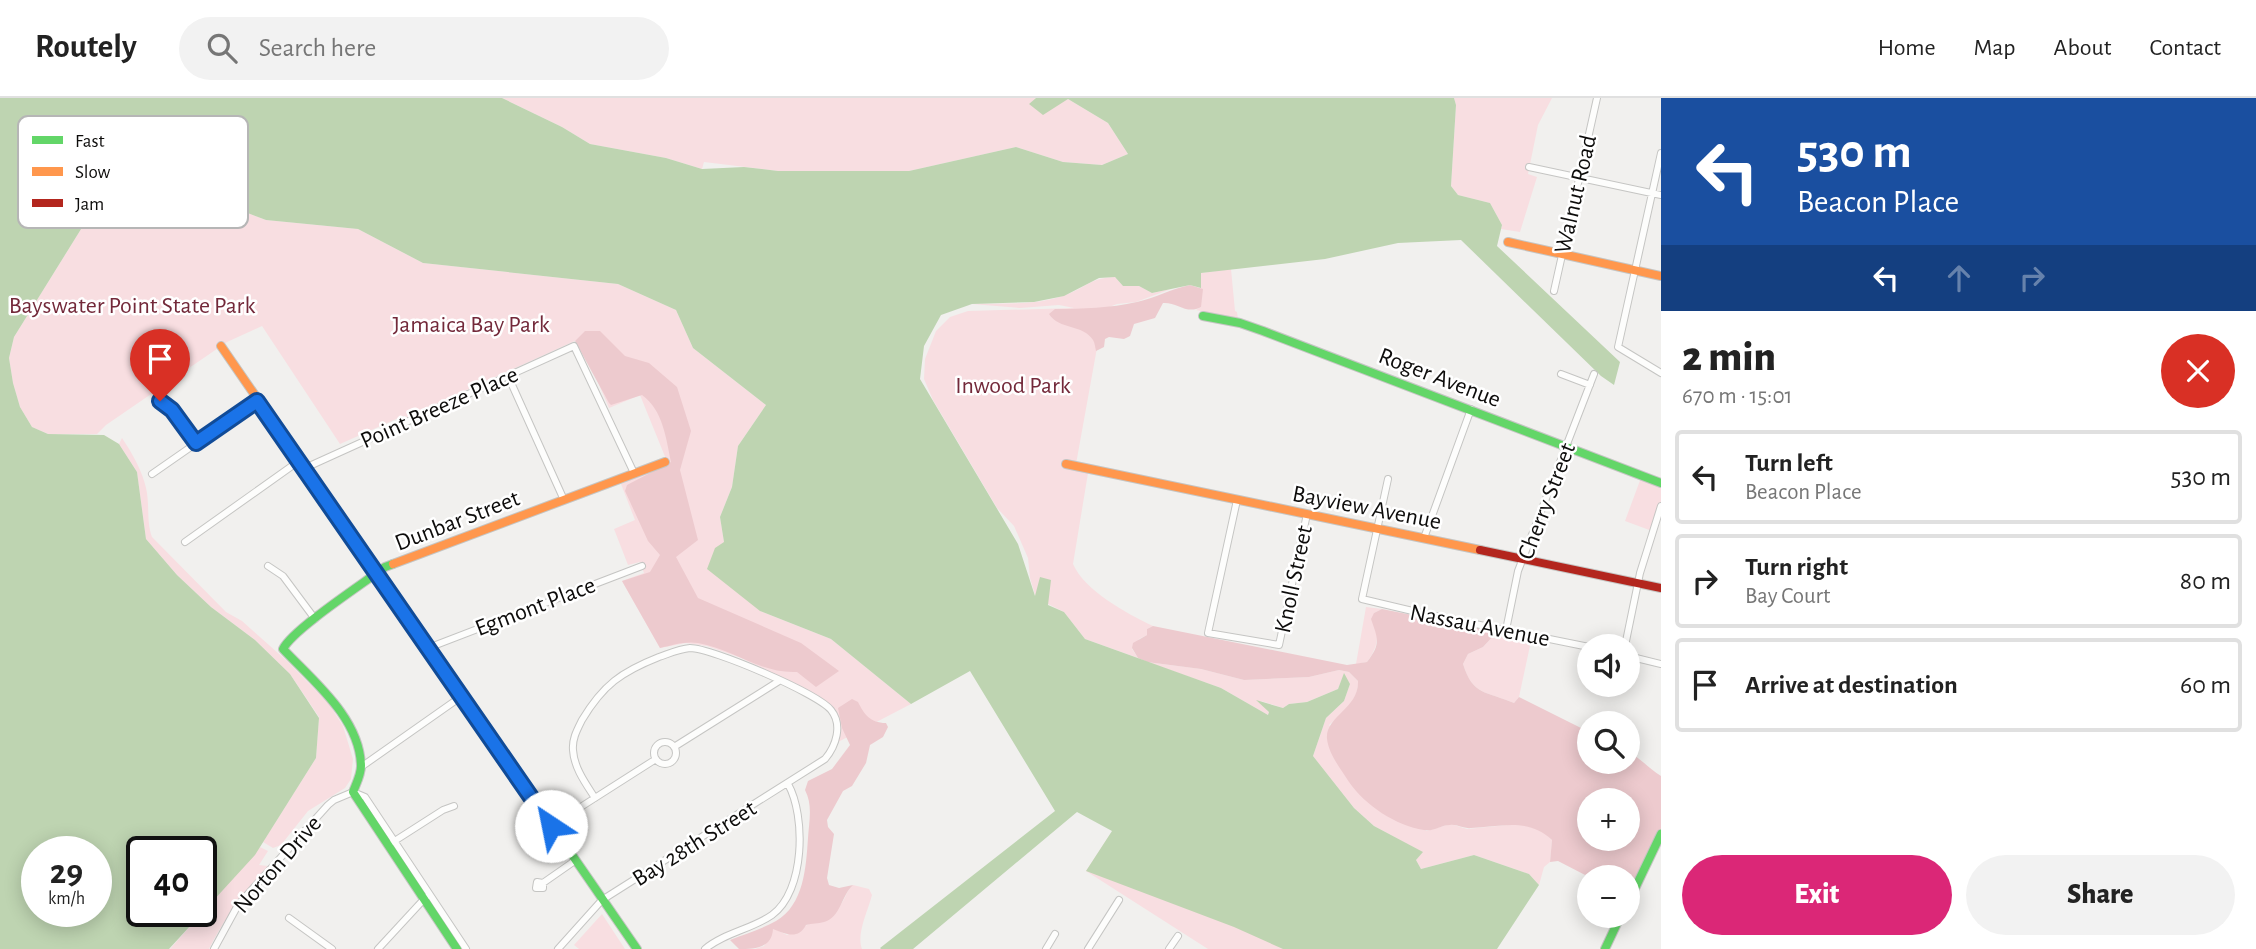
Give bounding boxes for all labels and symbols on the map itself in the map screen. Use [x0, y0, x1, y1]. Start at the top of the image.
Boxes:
legend [18, 116, 248, 228]
text: Fast [75, 132, 105, 151]
street label: Walnut Road [1551, 133, 1601, 256]
text: Slow [75, 163, 111, 182]
text: Jam [75, 195, 104, 214]
park label: Bayswater Point State Park [9, 294, 255, 318]
park label: Jamaica Bay Park [392, 313, 550, 337]
pin [130, 329, 190, 401]
street label: Roger Avenue [1375, 344, 1504, 412]
street label: Point Breeze Place [357, 362, 522, 453]
park label: Inwood Park [955, 374, 1071, 398]
street label: Cherry Street [1514, 440, 1580, 563]
street label: Bayview Avenue [1290, 482, 1443, 534]
street label: Dunbar Street [392, 486, 523, 556]
street label: Knoll Street [1271, 523, 1317, 635]
street label: Egmont Place [472, 573, 599, 641]
street label: Nassau Avenue [1408, 601, 1552, 651]
position arrow [514, 789, 588, 863]
street label: Bay 28th Street [628, 796, 761, 891]
street label: Norton Drive [229, 811, 326, 918]
speed limit sign: 40 [126, 836, 217, 927]

